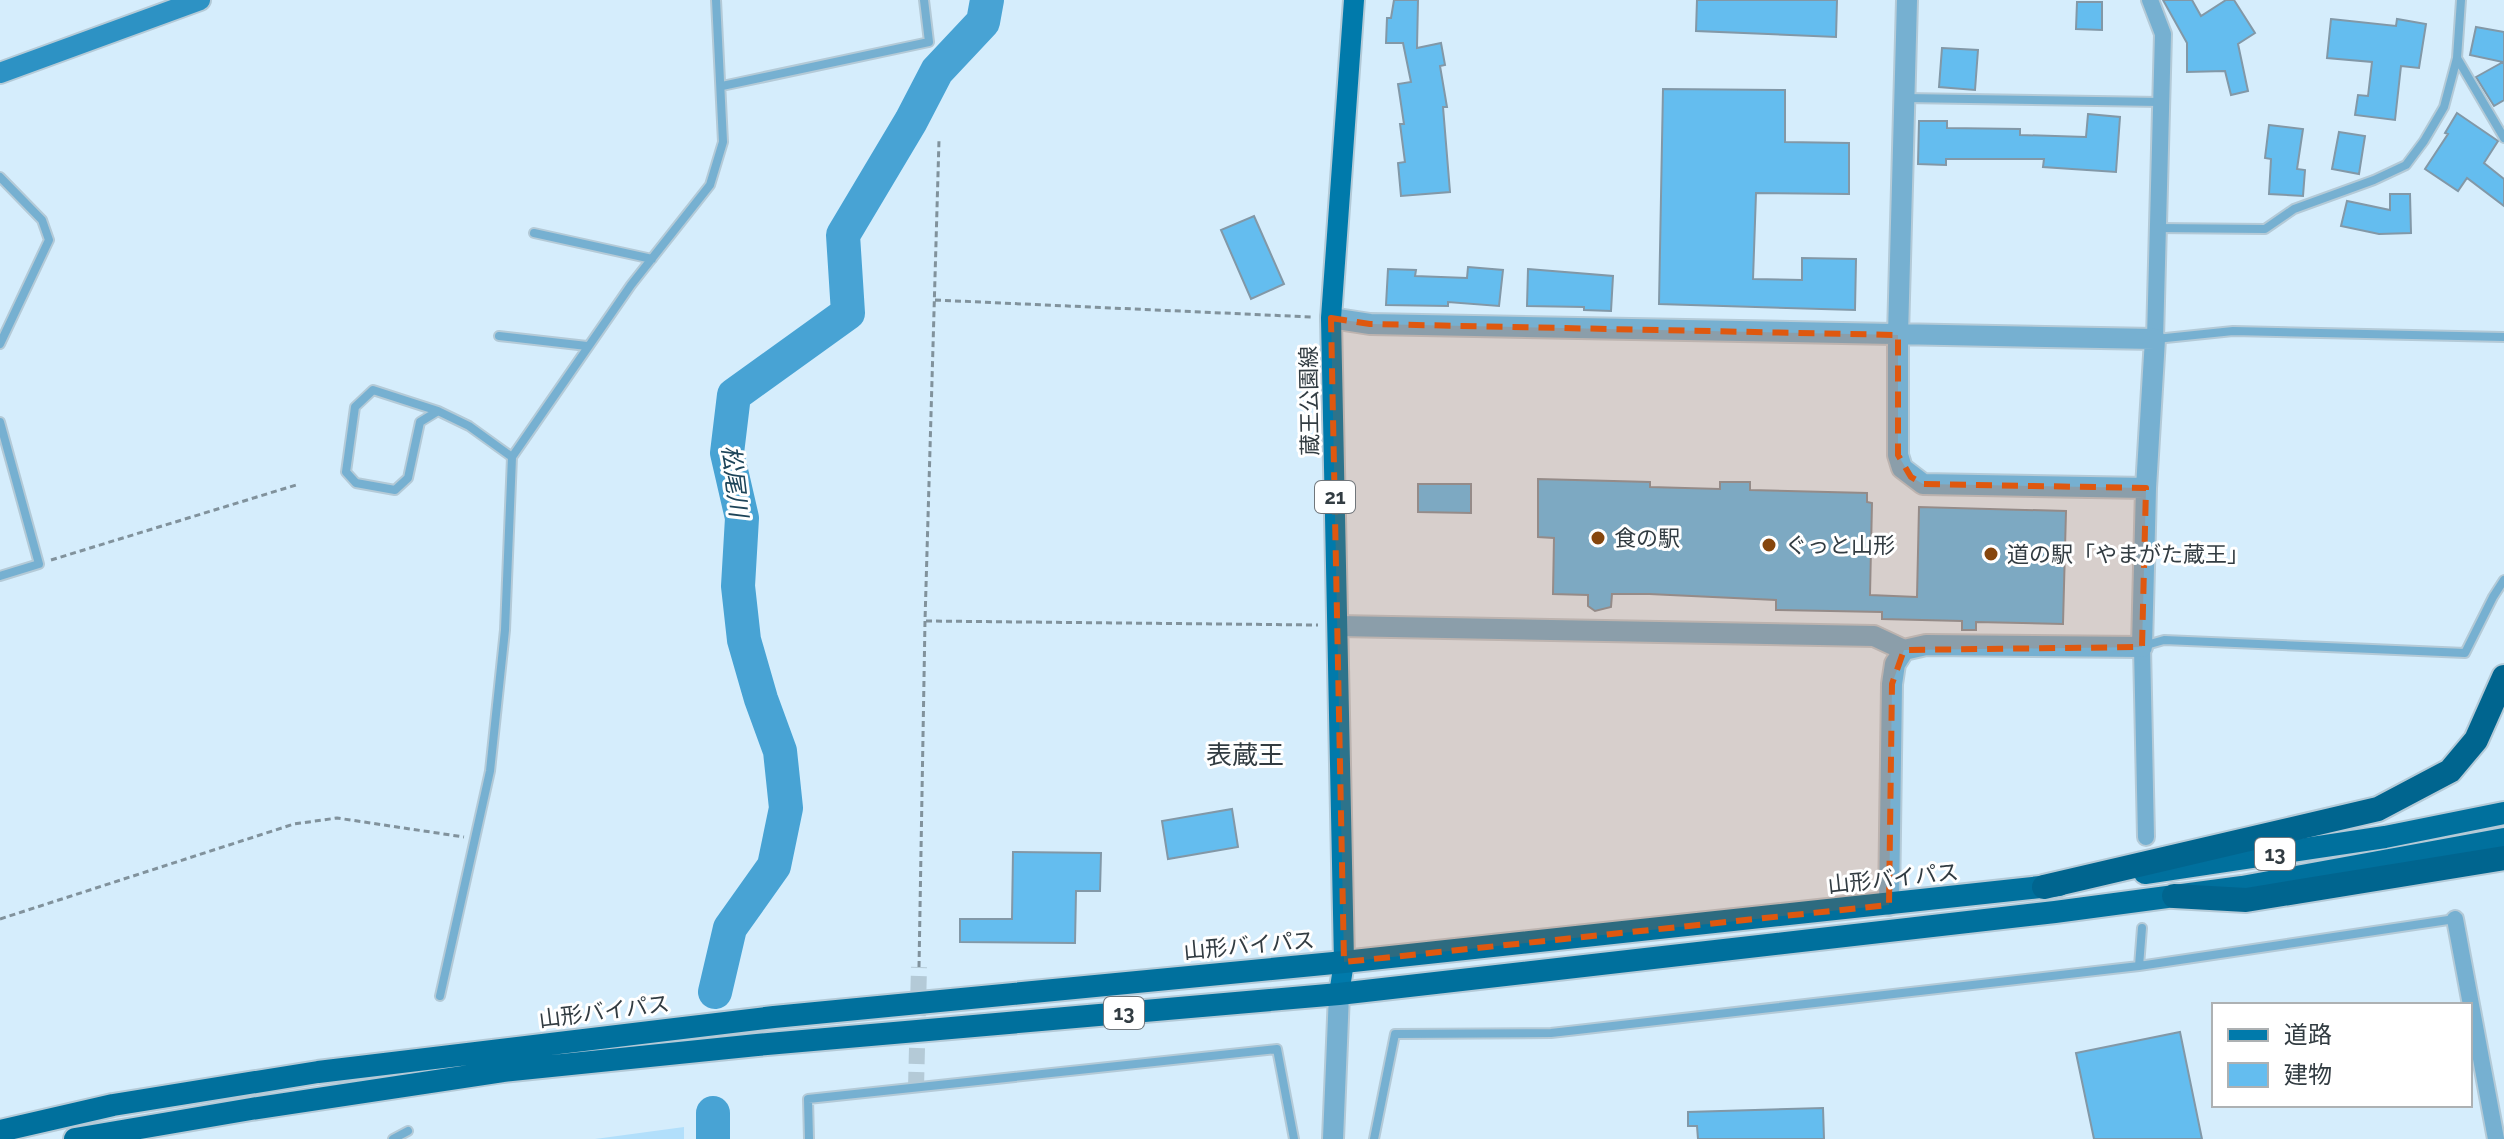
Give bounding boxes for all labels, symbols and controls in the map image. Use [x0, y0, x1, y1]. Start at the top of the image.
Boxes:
street label: 蔵王公園線 [1295, 346, 1323, 456]
water label: 松尾川 [716, 444, 754, 521]
road number: 21 [1315, 481, 1355, 513]
place label: 食の駅 [1614, 525, 1680, 551]
marker: 食の駅 [1589, 529, 1607, 547]
place label: ぐっと山形 [1785, 532, 1895, 558]
marker: ぐっと山形 [1760, 536, 1778, 554]
place label: 道の駅「やまがた蔵王」 [2007, 541, 2249, 567]
marker: 道の駅「やまがた蔵王」 [1982, 545, 2000, 563]
district label: 表蔵王 [1206, 740, 1284, 770]
road number: 13 [2255, 838, 2295, 870]
street label: 山形バイパス [1826, 858, 1960, 898]
street label: 山形バイパス [1182, 926, 1316, 964]
street label: 山形バイパス [537, 990, 671, 1032]
road number: 13 [1104, 997, 1144, 1029]
legend [2212, 1003, 2472, 1107]
text: 道路 [2284, 1020, 2332, 1049]
text: 建物 [2284, 1060, 2332, 1089]

